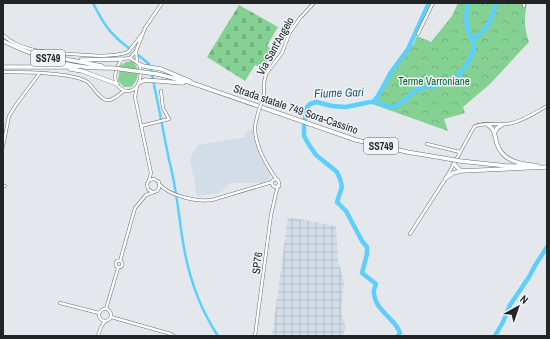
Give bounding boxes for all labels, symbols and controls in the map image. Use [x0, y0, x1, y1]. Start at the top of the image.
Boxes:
street label: Via Sant'Angelo [253, 15, 297, 77]
road number: SS749 [31, 50, 65, 66]
park label: Terme Varroniane [398, 74, 470, 88]
street label: Strada statale 749 Sora-Cassino [232, 81, 360, 137]
water label: Fiume Gari [314, 84, 364, 102]
road number: SS749 [364, 138, 398, 154]
street label: SP76 [249, 251, 265, 275]
north arrow [498, 287, 538, 327]
text: N [517, 292, 531, 307]

